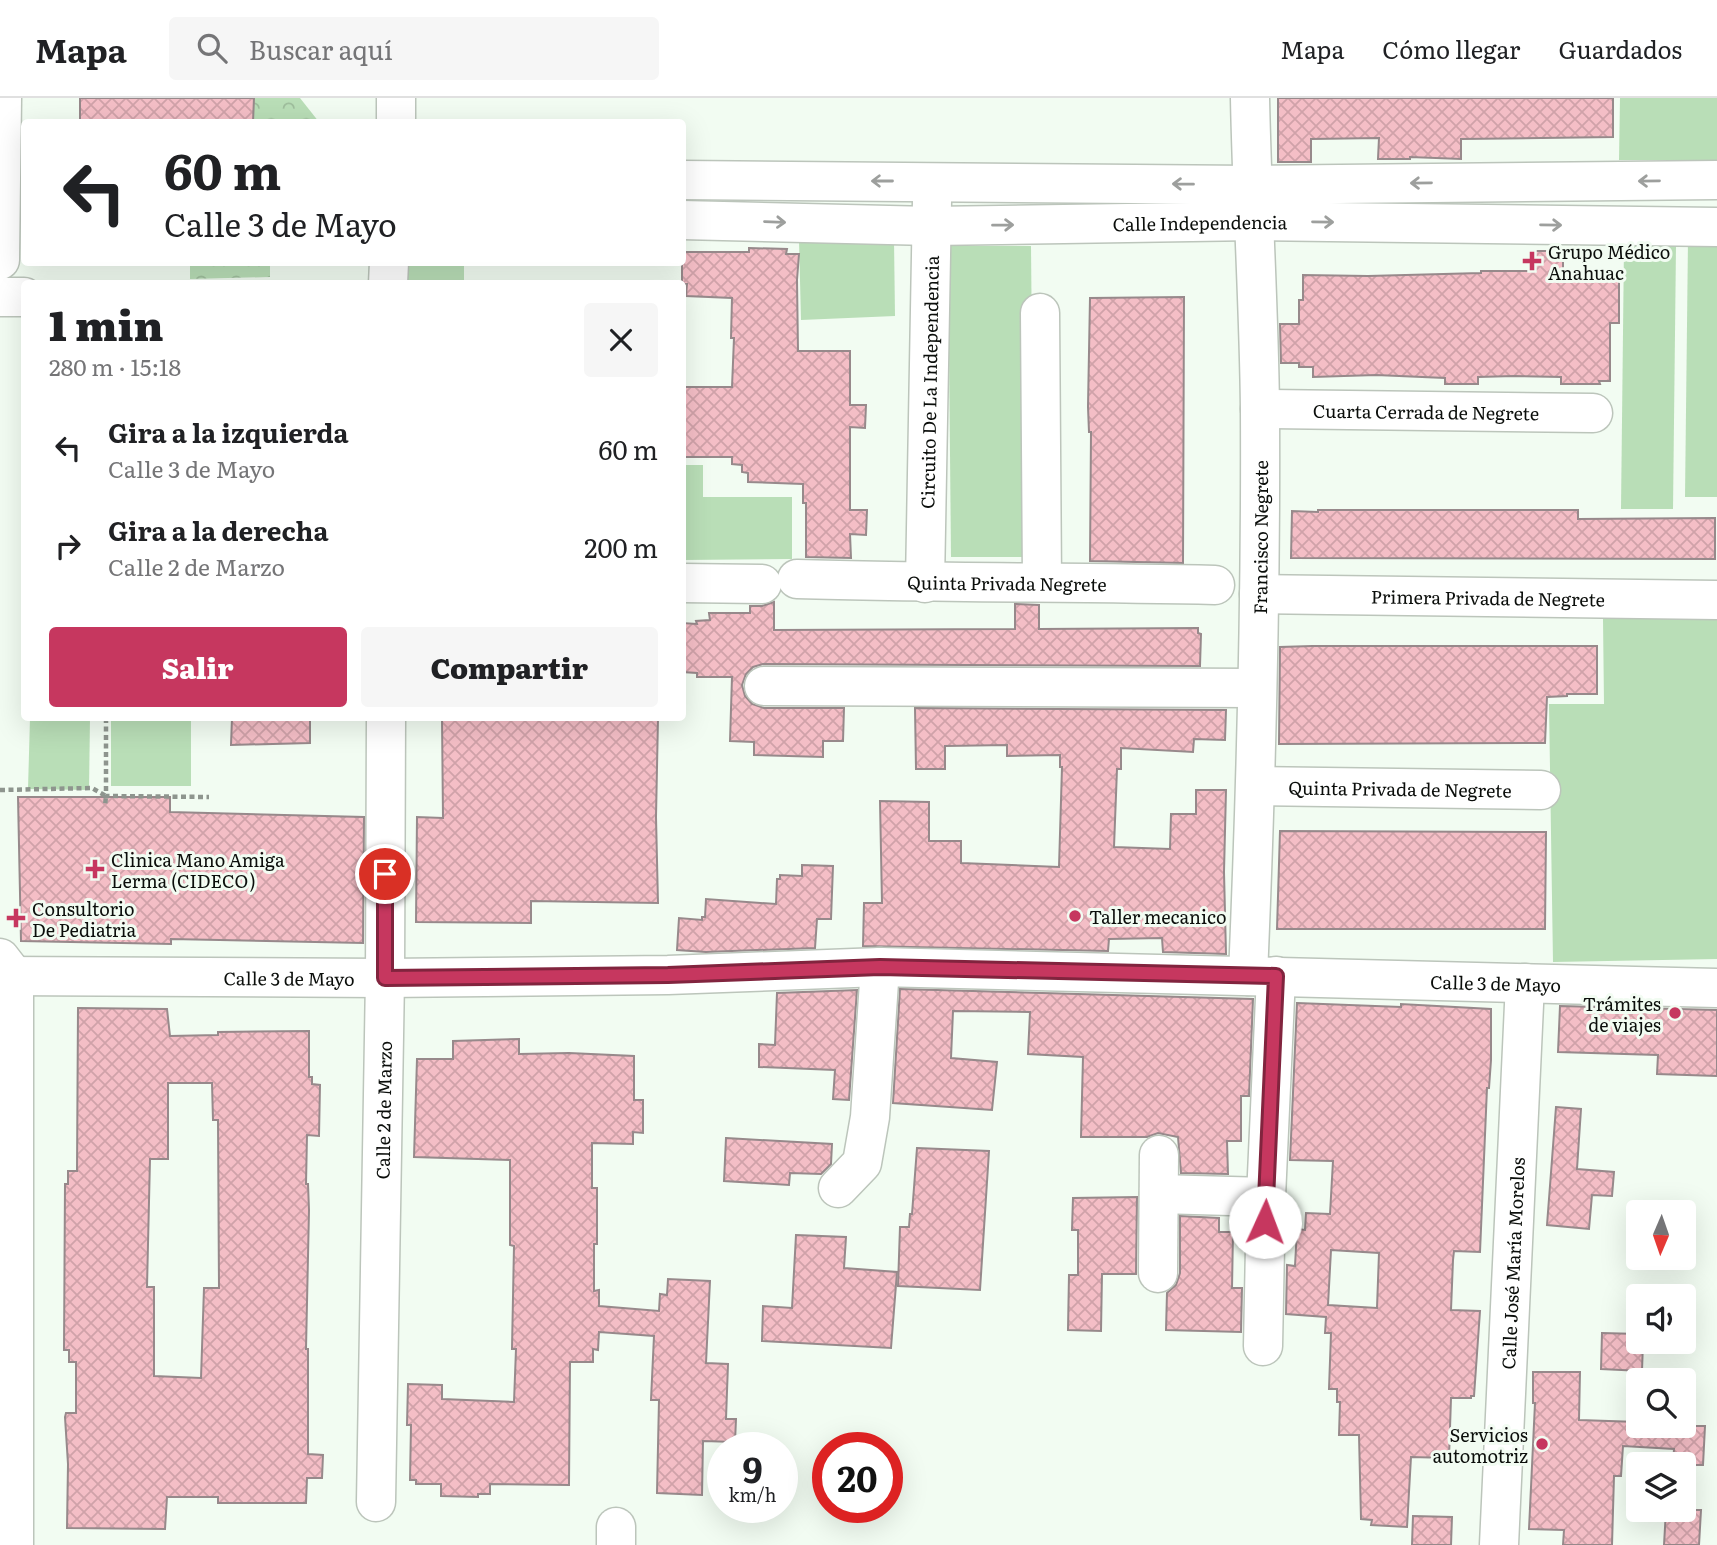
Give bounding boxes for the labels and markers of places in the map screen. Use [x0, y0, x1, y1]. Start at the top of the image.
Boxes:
place label: Grupo Médico Anahuac [1548, 238, 1670, 286]
marker: Grupo Médico Anahuac [1522, 251, 1542, 271]
pin [355, 844, 415, 904]
place label: Clinica Mano Amiga Lerma (CIDECO) [111, 846, 285, 894]
marker: Clinica Mano Amiga Lerma (CIDECO) [85, 859, 105, 879]
place label: Consultorio De Pediatria [32, 895, 136, 943]
place label: Taller mecanico [1089, 903, 1226, 930]
marker: Consultorio De Pediatria [6, 908, 26, 928]
marker: Taller mecanico [1067, 908, 1083, 924]
place label: Trámites de viajes [1583, 990, 1661, 1038]
marker: Trámites de viajes [1667, 1005, 1683, 1021]
place label: Servicios automotriz [1433, 1421, 1528, 1469]
marker: Servicios automotriz [1534, 1436, 1550, 1452]

